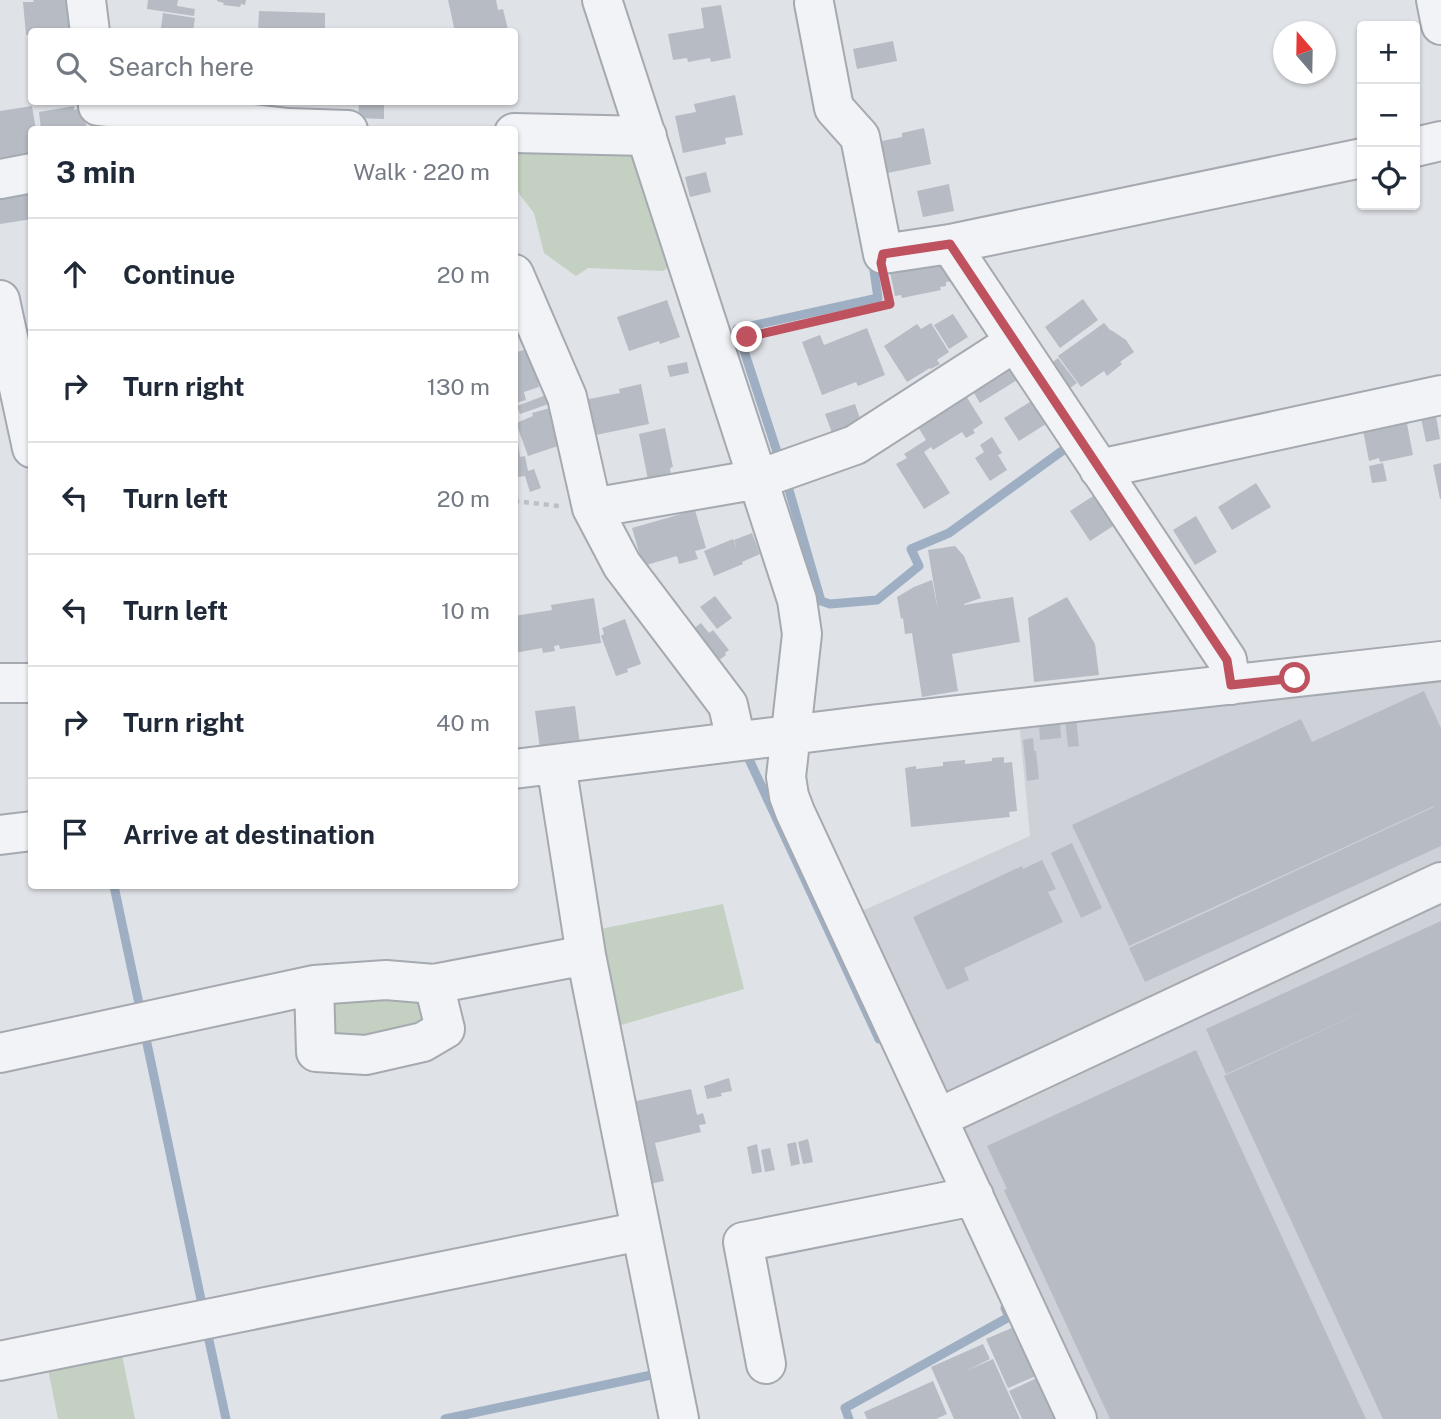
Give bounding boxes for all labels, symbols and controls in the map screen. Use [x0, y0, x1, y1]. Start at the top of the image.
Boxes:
north arrow [1273, 21, 1336, 84]
map controls [1357, 21, 1420, 210]
button: + [1357, 21, 1420, 84]
search box [28, 28, 518, 105]
icon: search [52, 48, 90, 86]
text: Search here [108, 51, 254, 82]
button: − [1357, 84, 1420, 147]
button: locate [1357, 147, 1420, 210]
text: 3 min [56, 154, 135, 190]
text: Walk · 220 m [353, 158, 490, 185]
icon: ahead [56, 255, 94, 293]
text: Continue [123, 259, 235, 290]
text: 20 m [437, 261, 490, 288]
route end [731, 321, 762, 352]
icon: right [56, 367, 94, 405]
text: Turn right [123, 371, 245, 402]
text: 130 m [427, 373, 490, 400]
icon: left [56, 479, 94, 517]
text: Turn left [123, 483, 228, 514]
text: 20 m [437, 485, 490, 512]
icon: left [56, 591, 94, 629]
text: Turn left [123, 595, 228, 626]
text: 10 m [441, 597, 490, 624]
route start [1279, 662, 1310, 693]
icon: right [56, 703, 94, 741]
text: Turn right [123, 707, 245, 738]
text: 40 m [436, 709, 490, 736]
icon: arrive [56, 815, 94, 853]
text: Arrive at destination [123, 819, 375, 850]

